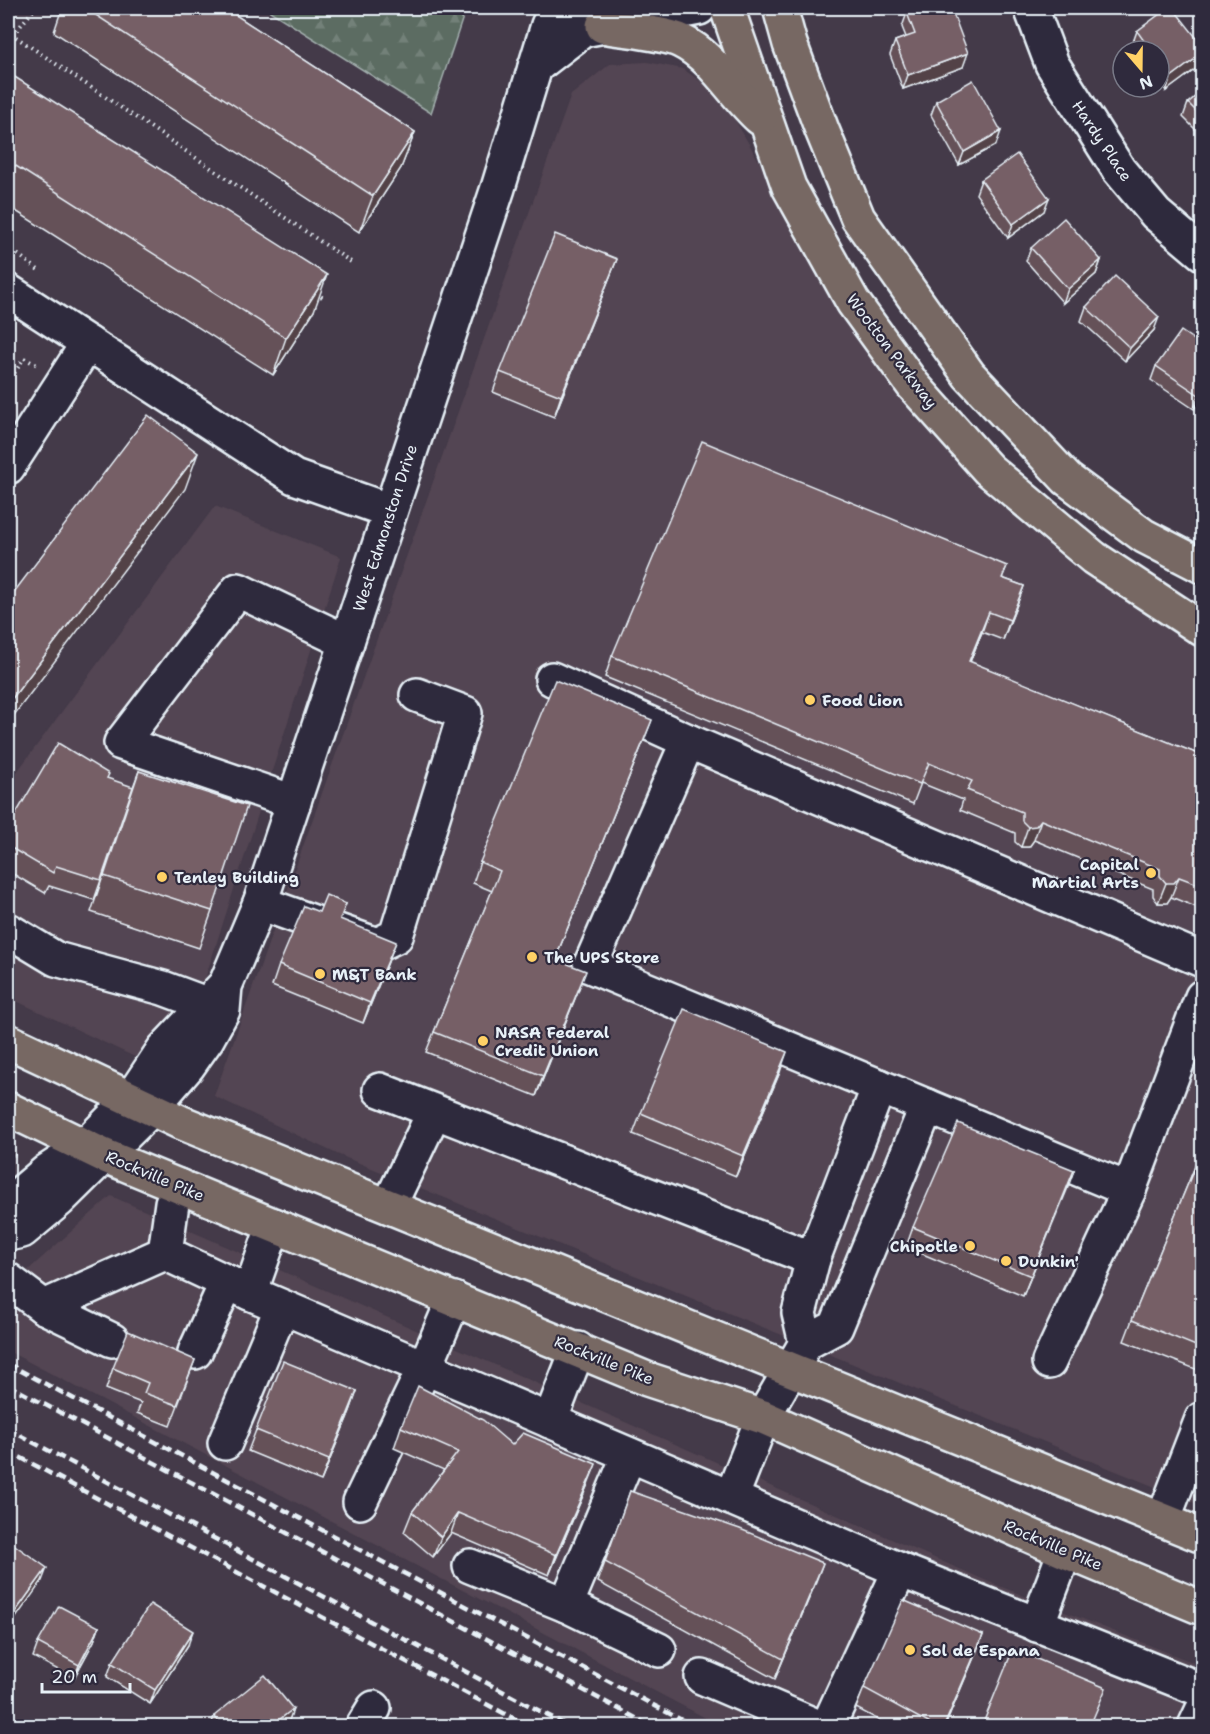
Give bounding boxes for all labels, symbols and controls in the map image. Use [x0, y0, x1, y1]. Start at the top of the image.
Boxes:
north arrow [1111, 39, 1171, 99]
text: N [1136, 71, 1156, 95]
street label: Hardy Place [1067, 96, 1137, 186]
street label: Wootton Parkway [842, 289, 942, 413]
street label: West Edmonston Drive [348, 442, 422, 614]
place label: Food Lion [822, 690, 903, 711]
marker: Food Lion [803, 693, 817, 707]
place label: Capital Martial Arts [1032, 854, 1139, 893]
marker: Capital Martial Arts [1144, 866, 1158, 880]
place label: Tenley Building [174, 867, 299, 888]
marker: Tenley Building [155, 870, 169, 884]
place label: The UPS Store [544, 947, 660, 968]
marker: The UPS Store [525, 950, 539, 964]
place label: M&T Bank [332, 964, 417, 985]
marker: M&T Bank [313, 967, 327, 981]
place label: NASA Federal Credit Union [495, 1022, 610, 1061]
marker: NASA Federal Credit Union [476, 1034, 490, 1048]
street label: Rockville Pike [102, 1146, 208, 1206]
place label: Chipotle [890, 1236, 958, 1257]
marker: Chipotle [963, 1239, 977, 1253]
place label: Dunkin' [1018, 1251, 1079, 1272]
marker: Dunkin' [999, 1254, 1013, 1268]
street label: Rockville Pike [551, 1331, 657, 1389]
street label: Rockville Pike [1000, 1515, 1106, 1575]
place label: Sol de Espana [922, 1640, 1040, 1661]
marker: Sol de Espana [903, 1643, 917, 1657]
scale bar [42, 1656, 130, 1694]
text: 20 m [51, 1665, 97, 1689]

